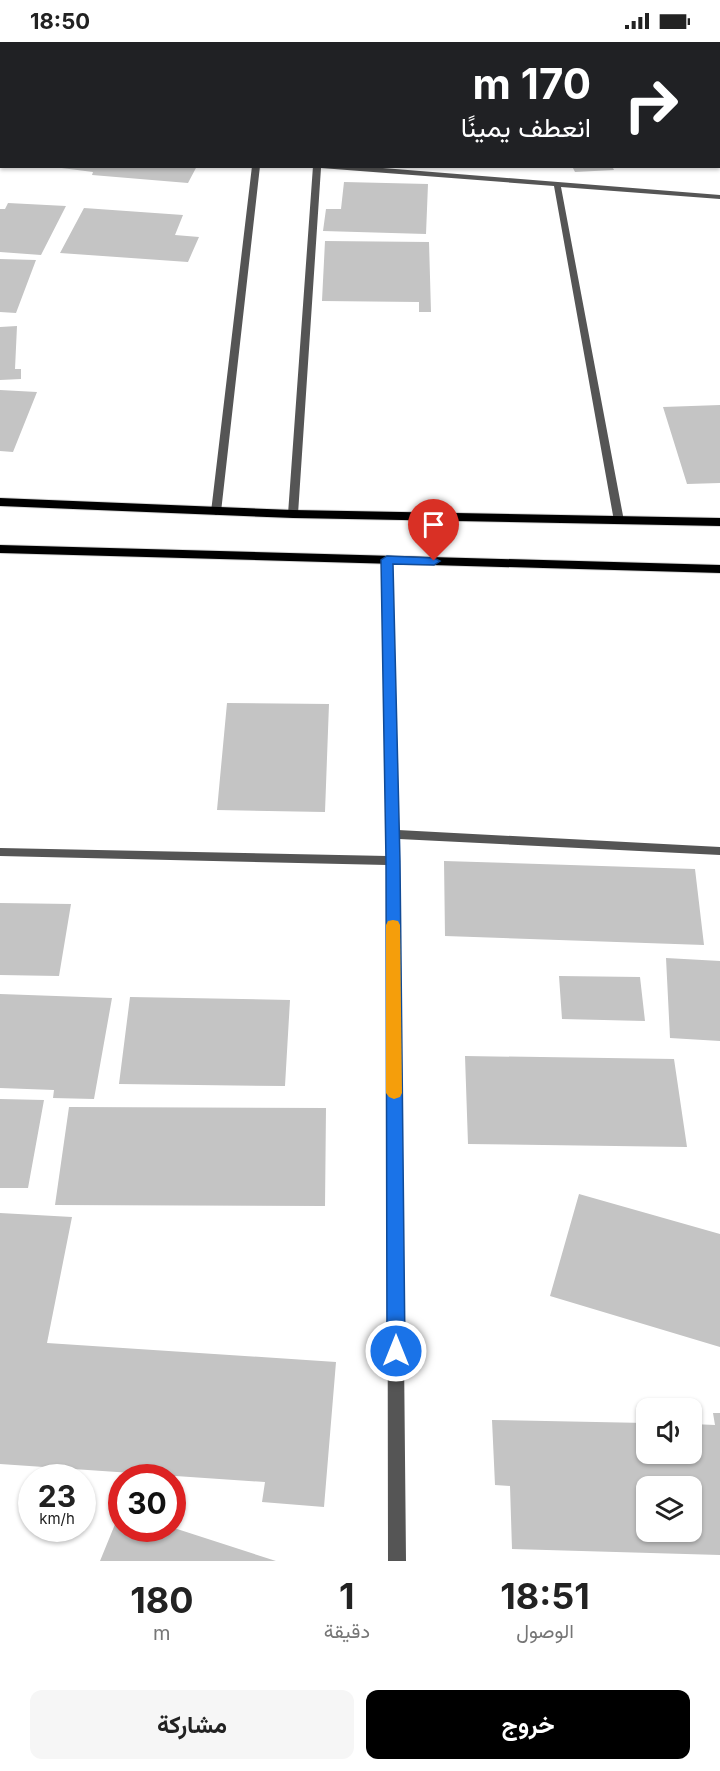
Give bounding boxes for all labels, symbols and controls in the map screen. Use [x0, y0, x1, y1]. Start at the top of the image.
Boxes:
text: 18:50 [30, 8, 90, 34]
text: 170 m [473, 58, 591, 109]
icon: right [612, 66, 690, 144]
text: انعطف يمينًا [461, 111, 591, 144]
pin [408, 499, 459, 561]
icon: arrive [417, 508, 450, 541]
position arrow [364, 1319, 428, 1383]
map controls [636, 1398, 702, 1542]
button: sound [636, 1398, 702, 1464]
speed limit sign: 30 [108, 1464, 186, 1542]
button: layers [636, 1476, 702, 1542]
text: 23 [38, 1478, 76, 1514]
text: km/h [39, 1509, 75, 1528]
text: 1 [339, 1574, 355, 1618]
text: 18:51 [500, 1574, 590, 1618]
text: 180 [130, 1578, 193, 1622]
text: دقيقة [324, 1619, 370, 1643]
text: الوصول [516, 1619, 574, 1643]
text: m [153, 1621, 171, 1645]
button: مشاركة [30, 1690, 354, 1759]
button: خروج [366, 1690, 690, 1759]

